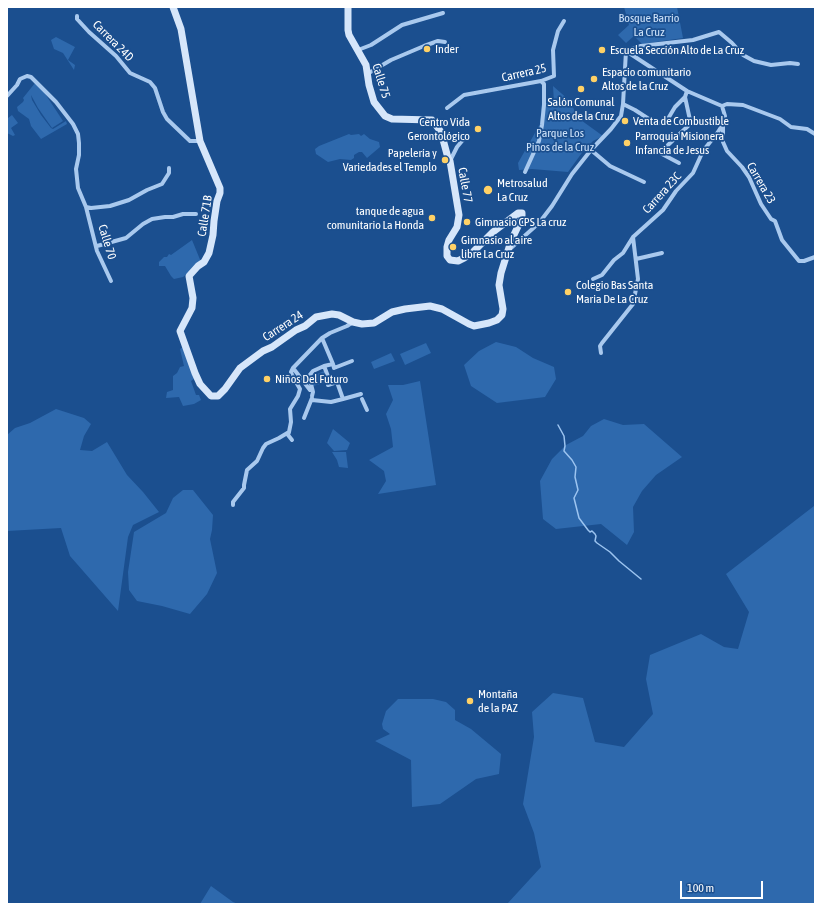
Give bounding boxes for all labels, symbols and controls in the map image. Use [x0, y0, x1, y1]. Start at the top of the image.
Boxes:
park label: Bosque Barrio La Cruz [619, 11, 679, 39]
street label: Carrera 24D [90, 18, 136, 64]
place label: Inder [435, 42, 459, 56]
place label: Escuela Sección Alto de La Cruz [610, 43, 744, 57]
marker: Inder [422, 44, 432, 54]
marker: Escuela Sección Alto de La Cruz [597, 45, 607, 55]
street label: Carrera 25 [500, 61, 548, 85]
street label: Calle 75 [369, 62, 393, 100]
place label: Espacio comunitario Altos de la Cruz [602, 65, 691, 93]
marker: Espacio comunitario Altos de la Cruz [589, 74, 599, 84]
marker: Salón Comunal Altos de la Cruz [576, 84, 586, 94]
place label: Salón Comunal Altos de la Cruz [548, 95, 614, 123]
place label: Venta de Combustible [633, 114, 729, 128]
place label: Centro Vida Gerontológico [408, 115, 470, 143]
marker: Venta de Combustible [620, 116, 630, 126]
marker: Centro Vida Gerontológico [473, 124, 483, 134]
park label: Parque Los Pinos de la Cruz [526, 126, 594, 154]
place label: Parroquia Misionera Infancia de Jesus [635, 129, 724, 157]
marker: Parroquia Misionera Infancia de Jesus [622, 138, 632, 148]
place label: Papelería y Variedades el Templo [343, 146, 437, 174]
marker: Papelería y Variedades el Templo [440, 155, 450, 165]
street label: Carrera 23 [743, 160, 779, 206]
street label: Calle 77 [455, 166, 475, 204]
street label: Carrera 23C [640, 169, 684, 217]
place label: Metrosalud La Cruz [497, 176, 548, 204]
marker: Metrosalud La Cruz [482, 184, 494, 196]
street label: Calle 71B [195, 194, 215, 238]
place label: tanque de agua comunitario La Honda [327, 204, 424, 232]
marker: tanque de agua comunitario La Honda [427, 213, 437, 223]
place label: Gimnasio CPS La cruz [475, 215, 566, 229]
marker: Gimnasio CPS La cruz [462, 217, 472, 227]
street label: Calle 70 [95, 223, 119, 261]
place label: Gimnasio al aire libre La Cruz [461, 233, 532, 261]
marker: Gimnasio al aire libre La Cruz [448, 242, 458, 252]
place label: Colegio Bas Santa Maria De La Cruz [576, 278, 653, 306]
marker: Colegio Bas Santa Maria De La Cruz [563, 287, 573, 297]
street label: Carrera 24 [260, 308, 306, 344]
place label: Niños Del Futuro [275, 372, 348, 386]
marker: Niños Del Futuro [262, 374, 272, 384]
place label: Montaña de la PAZ [478, 687, 518, 715]
marker: Montaña de la PAZ [465, 696, 475, 706]
scale bar [682, 873, 765, 899]
text: 100 m [687, 881, 714, 895]

